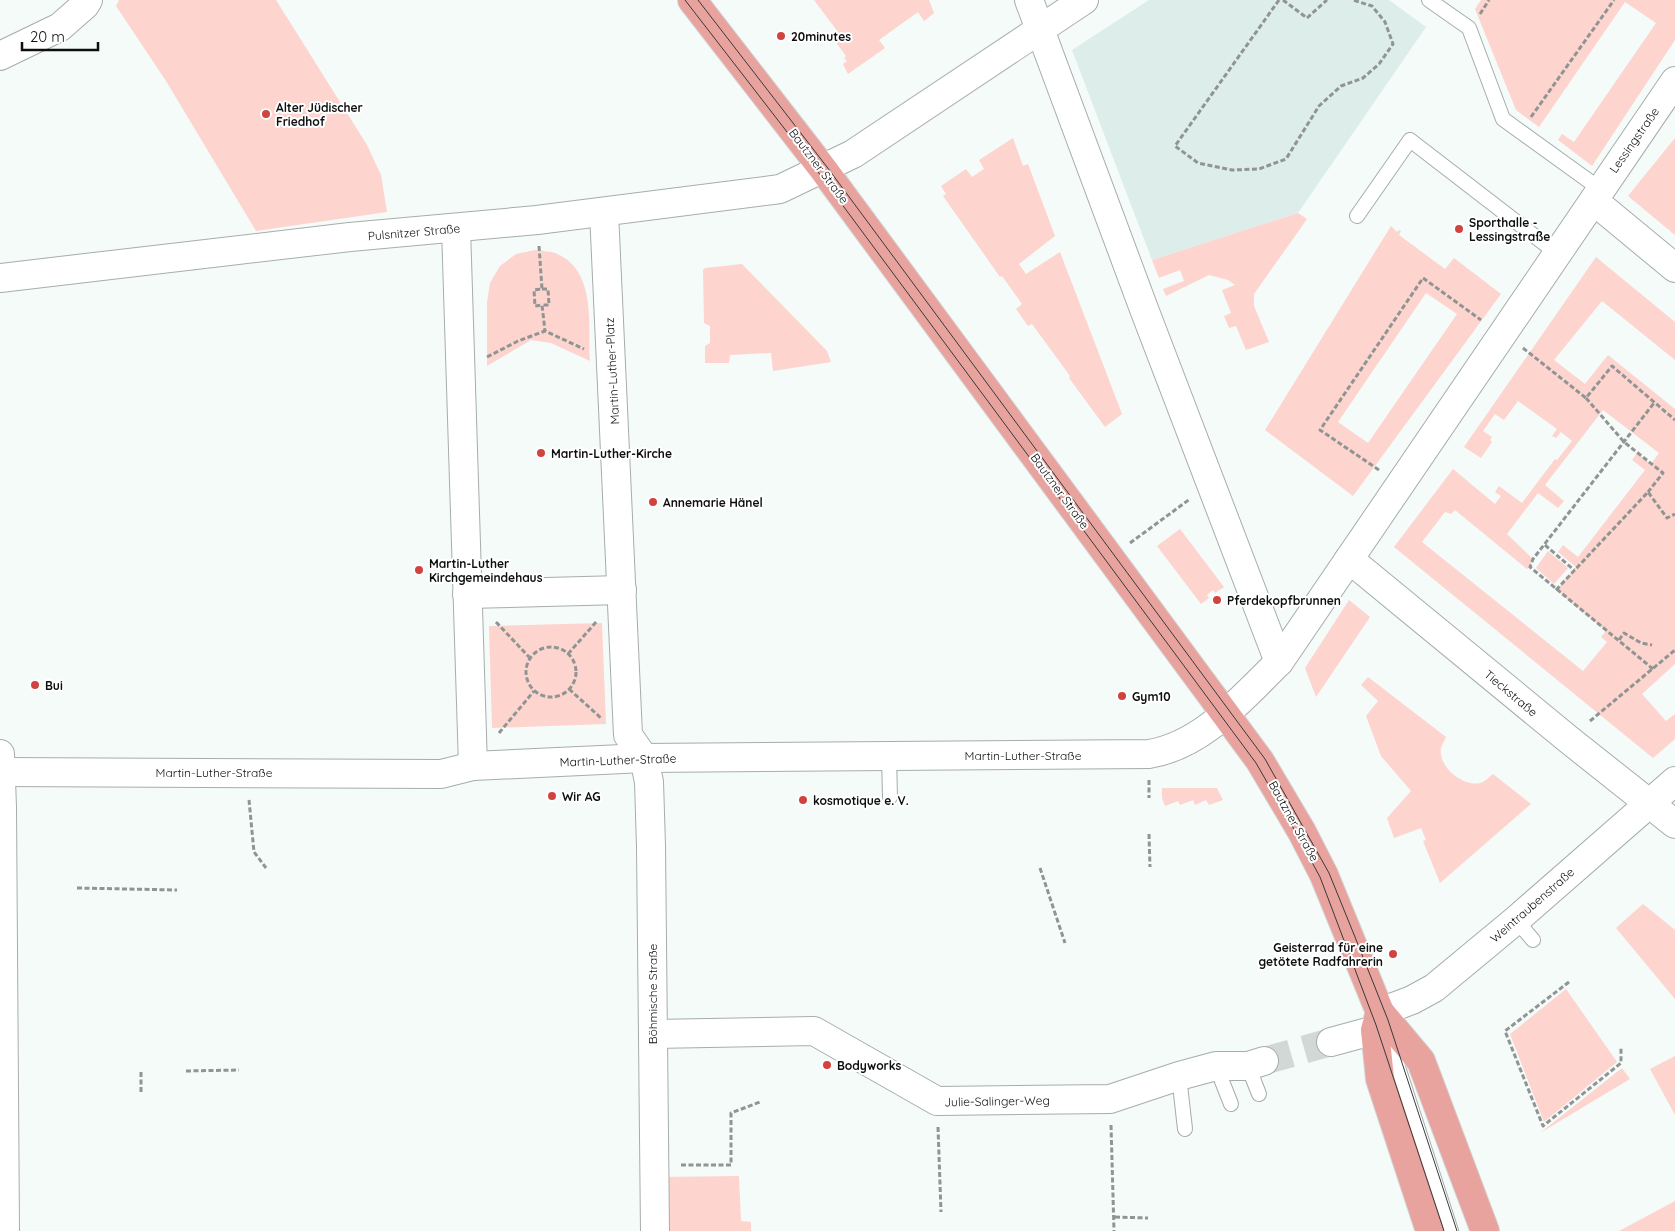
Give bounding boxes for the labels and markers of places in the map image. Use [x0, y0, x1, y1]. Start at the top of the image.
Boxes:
place label: 20minutes [791, 29, 851, 44]
marker: 20minutes [775, 30, 787, 42]
place label: Alter Jüdischer Friedhof [276, 100, 363, 129]
marker: Alter Jüdischer Friedhof [260, 108, 272, 120]
place label: Sporthalle - Lessingstraße [1469, 215, 1550, 244]
marker: Sporthalle - Lessingstraße [1453, 223, 1465, 235]
place label: Martin-Luther-Kirche [551, 446, 672, 461]
marker: Martin-Luther-Kirche [535, 447, 547, 459]
place label: Annemarie Hänel [663, 495, 763, 510]
marker: Annemarie Hänel [647, 496, 659, 508]
place label: Martin-Luther Kirchgemeindehaus [429, 556, 543, 585]
marker: Martin-Luther Kirchgemeindehaus [413, 564, 425, 576]
place label: Pferdekopfbrunnen [1227, 593, 1341, 608]
marker: Pferdekopfbrunnen [1211, 594, 1223, 606]
place label: Bui [45, 678, 63, 693]
marker: Bui [29, 679, 41, 691]
place label: Gym10 [1132, 689, 1171, 704]
marker: Gym10 [1116, 690, 1128, 702]
place label: Wir AG [562, 789, 601, 804]
marker: Wir AG [546, 790, 558, 802]
place label: kosmotique e. V. [813, 793, 909, 808]
marker: kosmotique e. V. [797, 794, 809, 806]
place label: Geisterrad für eine getötete Radfahrerin [1258, 940, 1383, 969]
marker: Geisterrad für eine getötete Radfahrerin [1387, 948, 1399, 960]
place label: Bodyworks [837, 1058, 902, 1073]
marker: Bodyworks [821, 1059, 833, 1071]

